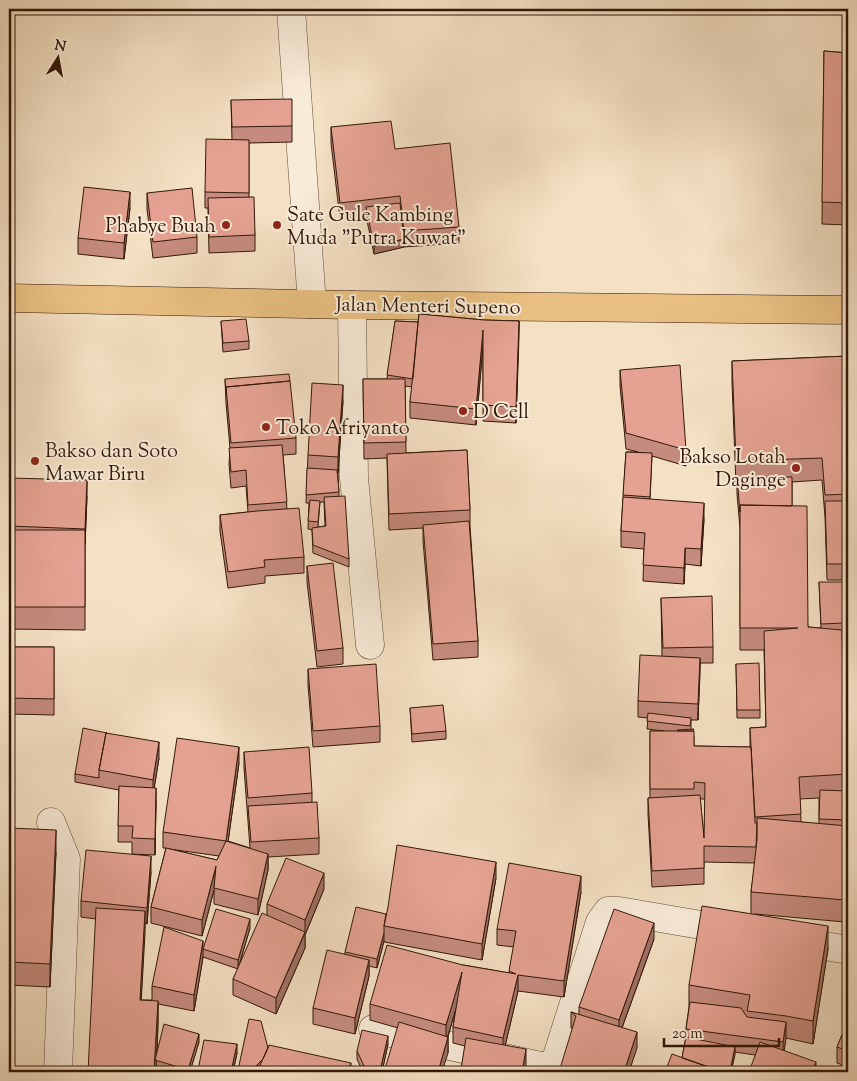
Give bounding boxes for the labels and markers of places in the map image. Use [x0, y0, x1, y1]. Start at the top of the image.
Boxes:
place label: Sate Gule Kambing Muda "Putra Kuwat" [287, 202, 466, 254]
place label: Phabye Buah [105, 213, 216, 242]
marker: Phabye Buah [220, 219, 232, 231]
marker: Sate Gule Kambing Muda "Putra Kuwat" [271, 219, 283, 231]
place label: D Cell [473, 399, 529, 428]
marker: D Cell [457, 405, 469, 417]
place label: Toko Afriyanto [276, 415, 410, 444]
marker: Toko Afriyanto [260, 421, 272, 433]
place label: Bakso dan Soto Mawar Biru [45, 438, 178, 490]
place label: Bakso Lotah Daginge [680, 444, 786, 496]
marker: Bakso dan Soto Mawar Biru [29, 455, 41, 467]
marker: Bakso Lotah Daginge [790, 462, 802, 474]

